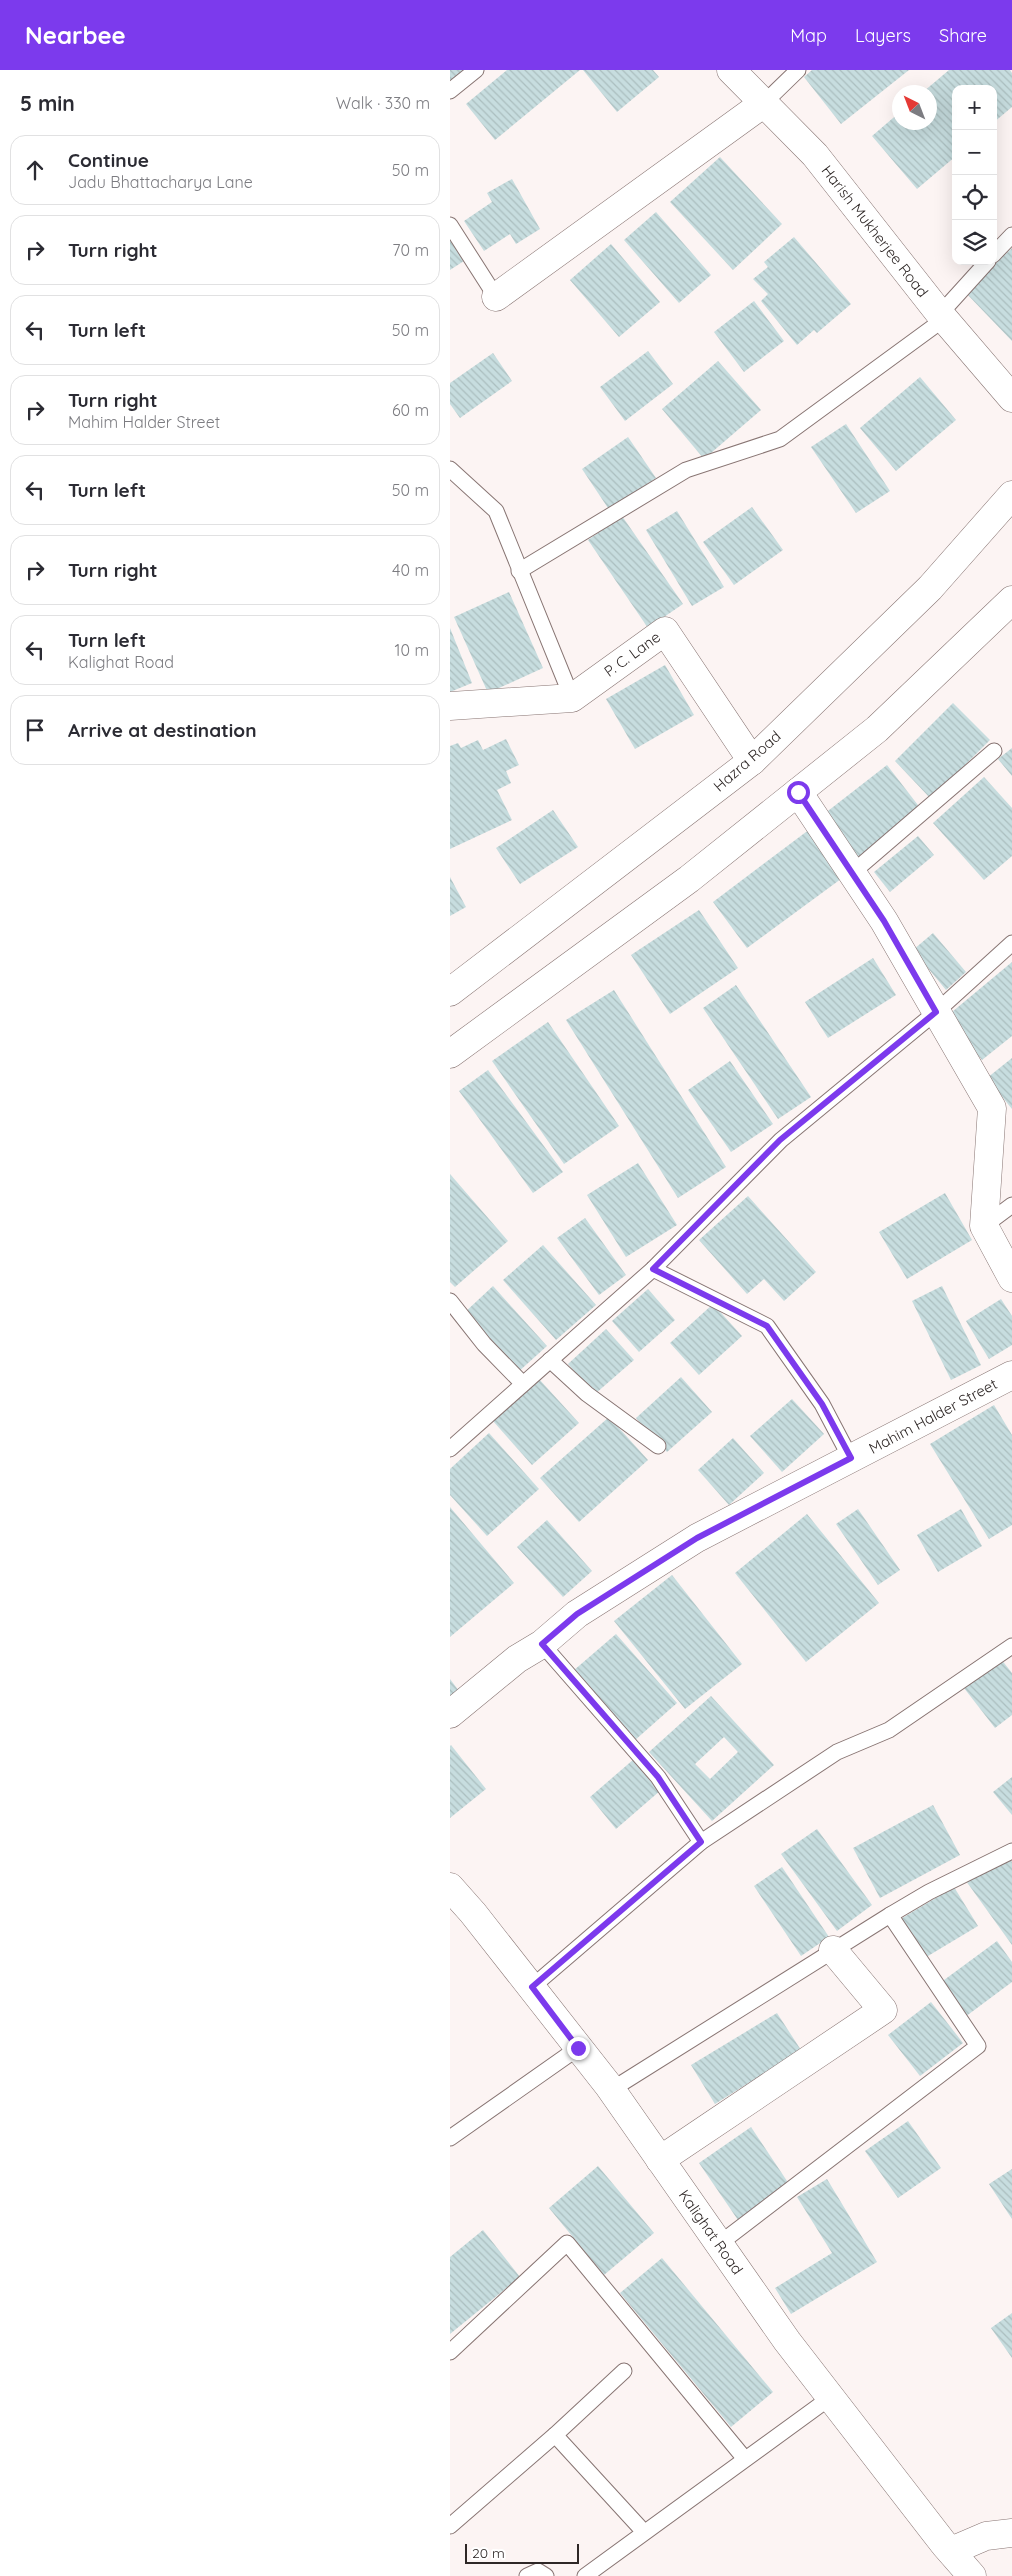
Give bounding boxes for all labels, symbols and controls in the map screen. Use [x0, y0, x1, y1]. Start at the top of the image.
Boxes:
text: Nearbee [25, 20, 126, 50]
text: Map [790, 24, 827, 47]
text: Layers [855, 24, 911, 47]
text: Share [939, 24, 987, 47]
north arrow [892, 85, 937, 130]
map controls [952, 85, 997, 265]
button: + [952, 85, 997, 130]
text: 5 min [20, 90, 75, 116]
text: Walk · 330 m [336, 93, 430, 113]
button: − [952, 130, 997, 175]
text: Continue [68, 148, 149, 172]
icon: ahead [21, 156, 49, 184]
text: 50 m [392, 160, 429, 180]
street label: Harish Mukherjee Road [818, 161, 932, 301]
text: Jadu Bhattacharya Lane [68, 172, 253, 192]
button: locate [952, 175, 997, 220]
button: layers [952, 220, 997, 265]
icon: right [21, 236, 49, 264]
text: Turn right [68, 238, 157, 262]
text: 70 m [392, 240, 429, 260]
icon: left [21, 316, 49, 344]
text: Turn left [68, 318, 146, 342]
text: 50 m [392, 320, 429, 340]
text: Turn right [68, 388, 157, 412]
icon: right [21, 396, 49, 424]
text: 60 m [392, 400, 429, 420]
text: Mahim Halder Street [68, 412, 220, 432]
icon: left [21, 476, 49, 504]
text: Turn left [68, 478, 146, 502]
text: 50 m [392, 480, 429, 500]
icon: right [21, 556, 49, 584]
text: Turn right [68, 558, 157, 582]
text: 40 m [392, 560, 429, 580]
street label: P. C. Lane [600, 627, 664, 681]
text: Turn left [68, 628, 146, 652]
icon: left [21, 636, 49, 664]
text: 10 m [395, 640, 429, 660]
text: Kalighat Road [68, 652, 174, 672]
icon: arrive [21, 716, 49, 744]
text: Arrive at destination [68, 718, 257, 742]
street label: Hazra Road [709, 727, 785, 795]
route start [787, 781, 810, 804]
street label: Mahim Halder Street [866, 1374, 1000, 1458]
route end [567, 2037, 590, 2060]
street label: Kalighat Road [675, 2186, 747, 2278]
scale bar [465, 2541, 579, 2564]
text: 20 m [472, 2544, 505, 2562]

